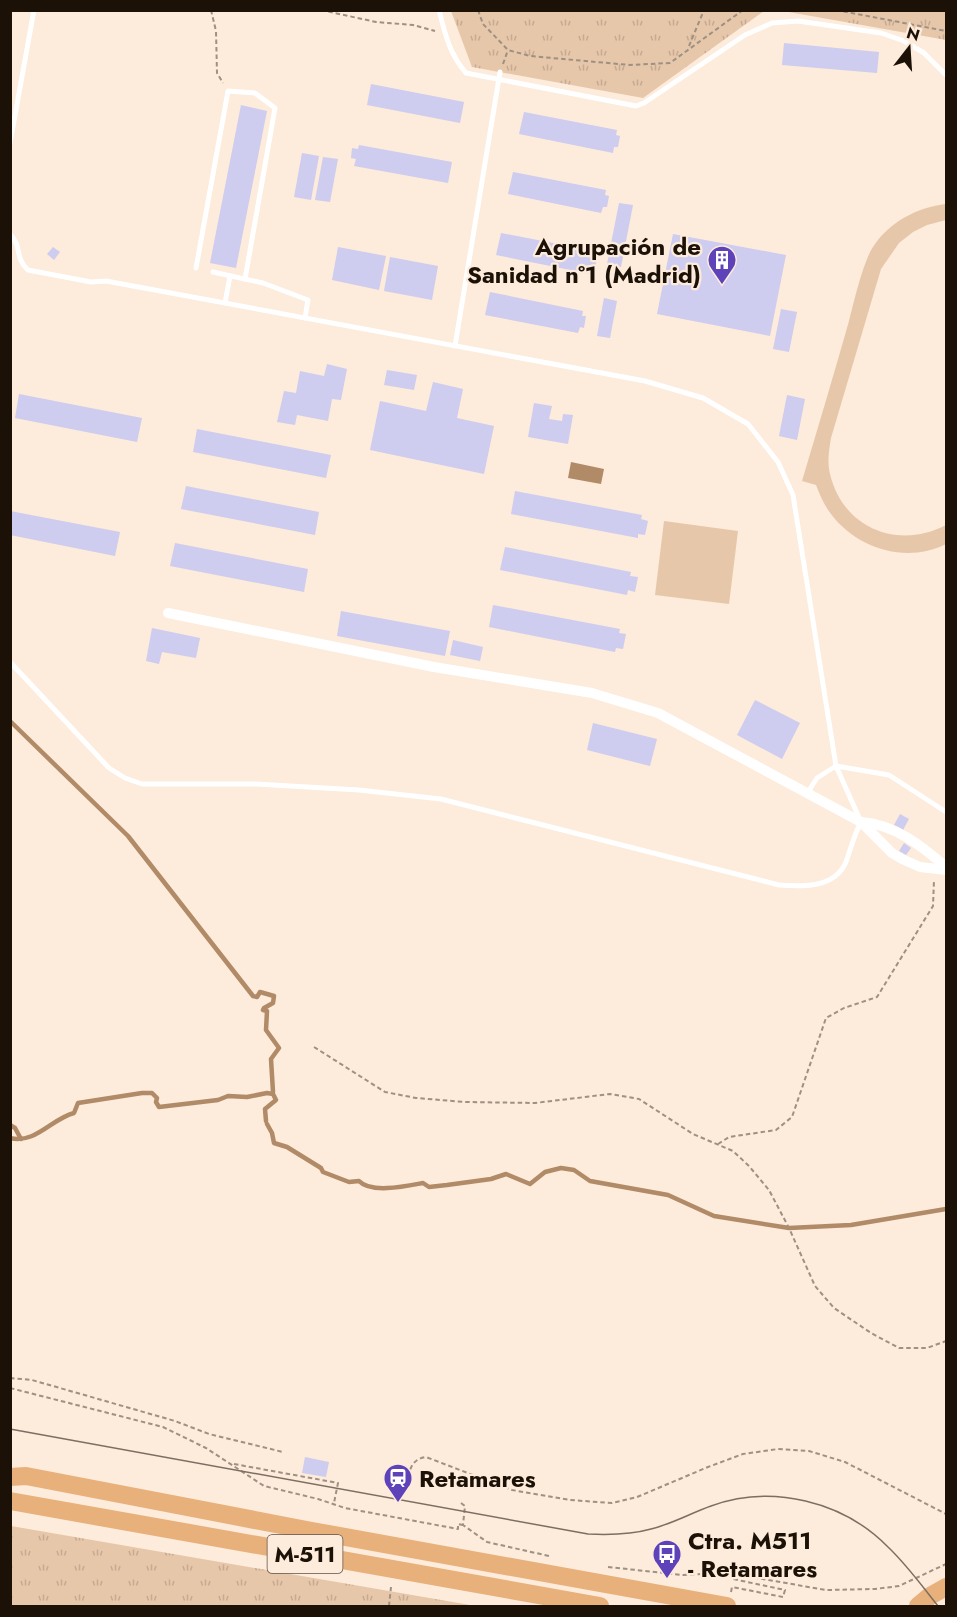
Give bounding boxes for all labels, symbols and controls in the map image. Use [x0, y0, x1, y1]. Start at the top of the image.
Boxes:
north arrow [879, 18, 939, 78]
text: N [904, 21, 923, 47]
place label: Agrupación de Sanidad nº1 (Madrid) [467, 229, 701, 292]
building icon: Agrupación de Sanidad nº1 (Madrid) [706, 244, 738, 286]
place label: Retamares [419, 1461, 536, 1496]
station icon: Retamares [382, 1462, 414, 1504]
place label: Ctra. M511 - Retamares [688, 1523, 817, 1586]
road number: M-511 [268, 1535, 342, 1573]
bus stop icon: Ctra. M511 - Retamares [651, 1538, 683, 1580]

